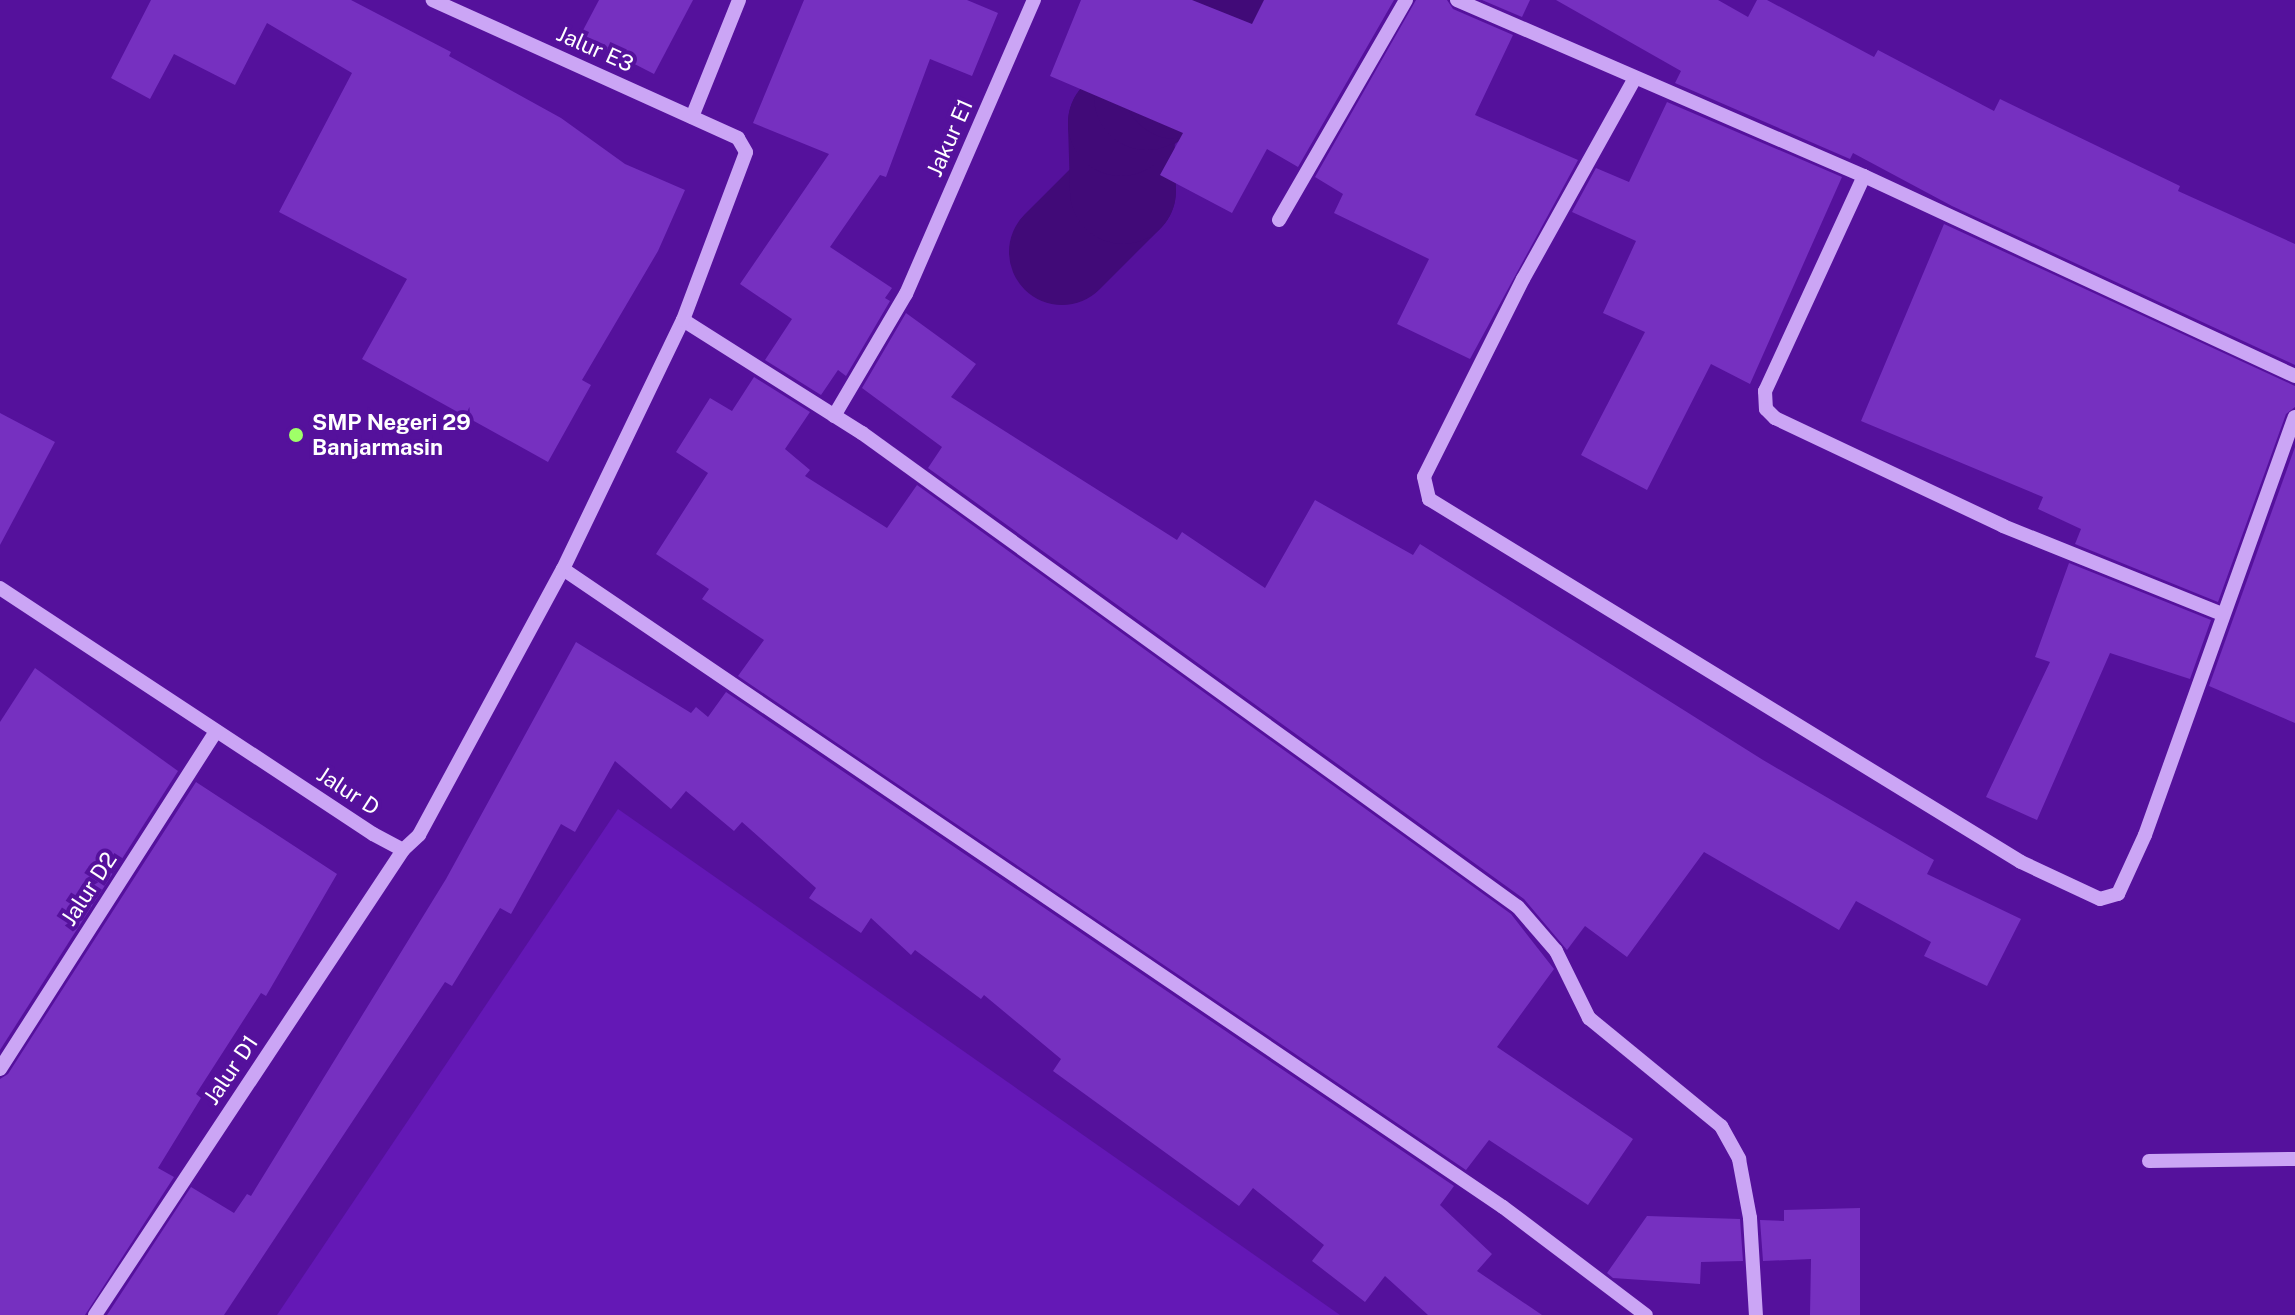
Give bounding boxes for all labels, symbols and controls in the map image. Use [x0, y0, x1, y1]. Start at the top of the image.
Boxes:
street label: Jalur E3 [552, 20, 638, 78]
street label: Jakur E1 [921, 95, 979, 181]
place label: SMP Negeri 29 Banjarmasin [312, 409, 471, 460]
marker: SMP Negeri 29 Banjarmasin [287, 426, 305, 444]
street label: Jalur D [312, 761, 384, 821]
street label: Jalur D2 [56, 847, 122, 931]
street label: Jalur D1 [198, 1030, 264, 1110]

